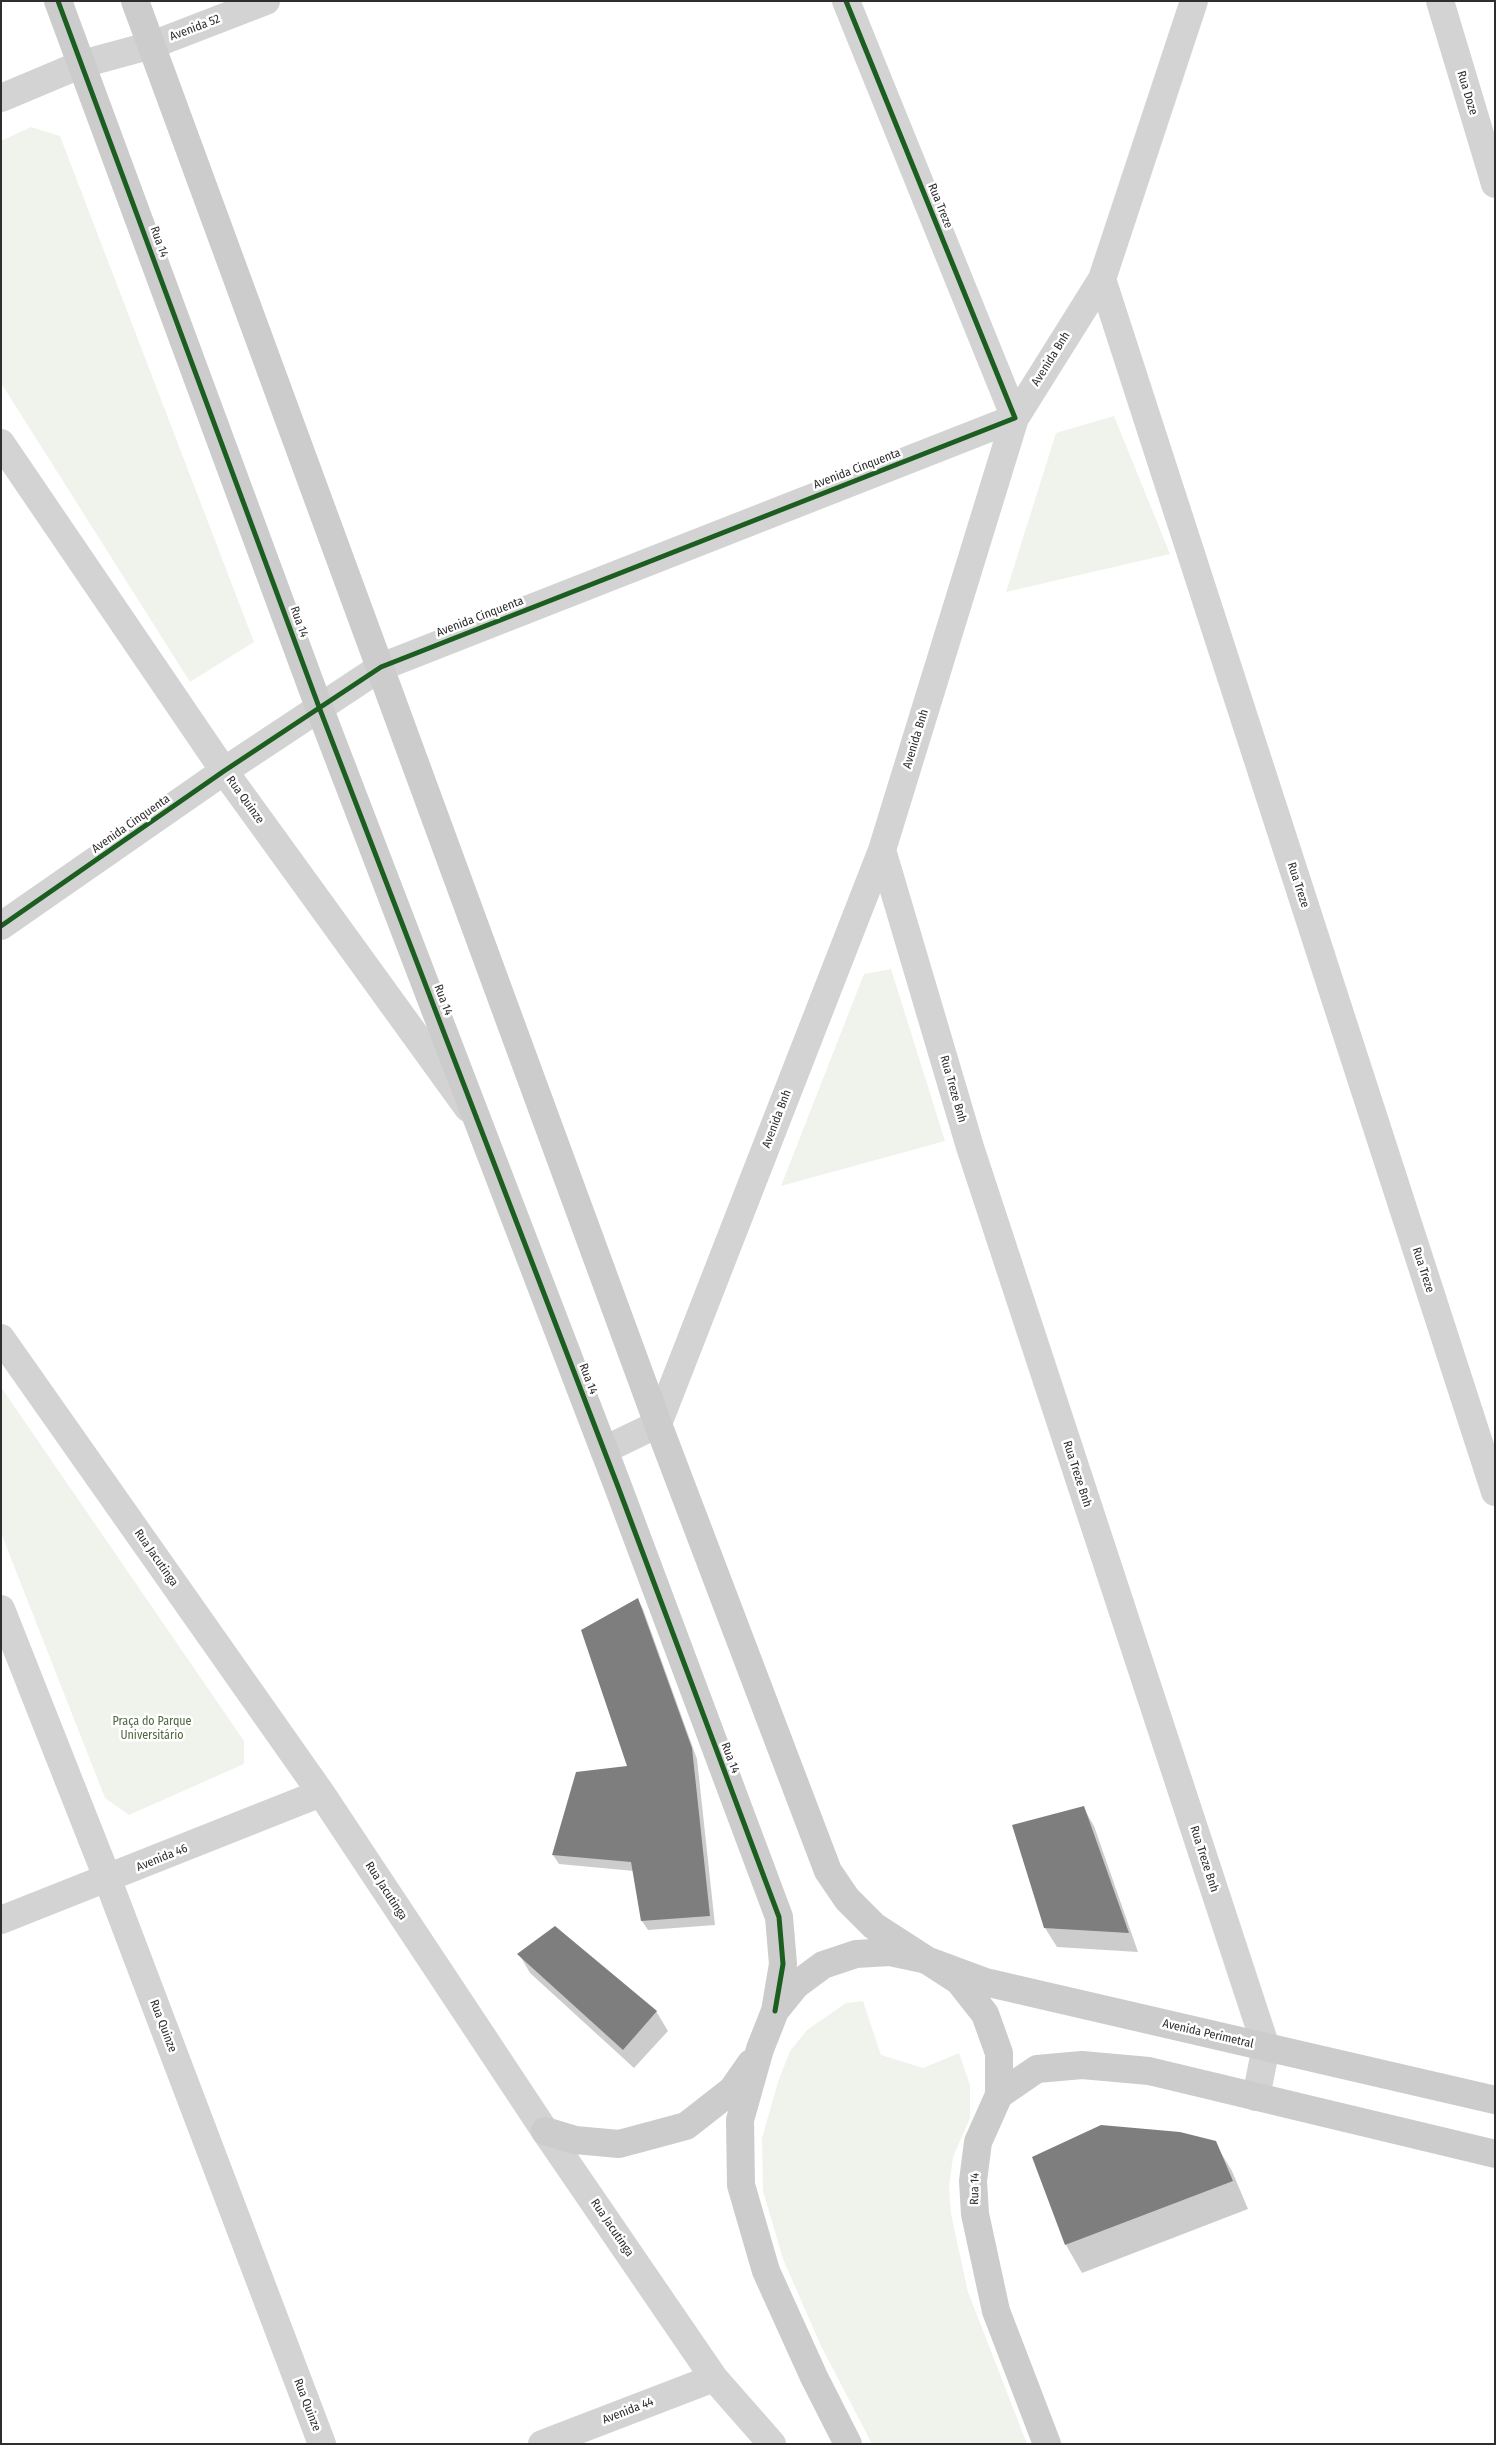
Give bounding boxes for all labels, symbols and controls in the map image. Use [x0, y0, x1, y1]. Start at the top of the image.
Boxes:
street label: Avenida 52 [168, 12, 222, 44]
street label: Rua Doze [1453, 69, 1481, 117]
street label: Rua Treze [925, 182, 955, 230]
street label: Rua 14 [147, 225, 171, 259]
street label: Avenida Bnh [1029, 329, 1073, 389]
street label: Avenida Cinquenta [811, 446, 903, 492]
street label: Avenida Cinquenta [434, 594, 526, 640]
street label: Rua 14 [287, 605, 311, 639]
street label: Avenida Bnh [900, 708, 932, 770]
street label: Rua Quinze [223, 773, 267, 827]
street label: Avenida Cinquenta [89, 792, 173, 856]
street label: Rua Treze [1284, 860, 1312, 910]
street label: Rua 14 [431, 982, 455, 1018]
street label: Rua Treze Bnh [937, 1054, 969, 1124]
street label: Avenida Bnh [759, 1088, 795, 1150]
street label: Rua Treze [1409, 1245, 1437, 1295]
street label: Rua 14 [576, 1361, 600, 1397]
street label: Rua Treze Bnh [1059, 1439, 1095, 1509]
street label: Rua Jacutinga [131, 1527, 181, 1589]
park label: Praça do Parque Universitário [112, 1715, 192, 1743]
street label: Rua 14 [718, 1740, 742, 1776]
street label: Rua Treze Bnh [1186, 1824, 1222, 1894]
street label: Avenida 46 [134, 1841, 190, 1875]
street label: Rua Jacutinga [362, 1859, 410, 1923]
street label: Rua Quinze [146, 1998, 180, 2054]
street label: Avenida Perimetral [1161, 2017, 1255, 2051]
street label: Rua 14 [968, 2173, 982, 2205]
street label: Rua Jacutinga [587, 2196, 637, 2260]
street label: Rua Quinze [290, 2377, 324, 2433]
street label: Avenida 44 [600, 2395, 656, 2427]

